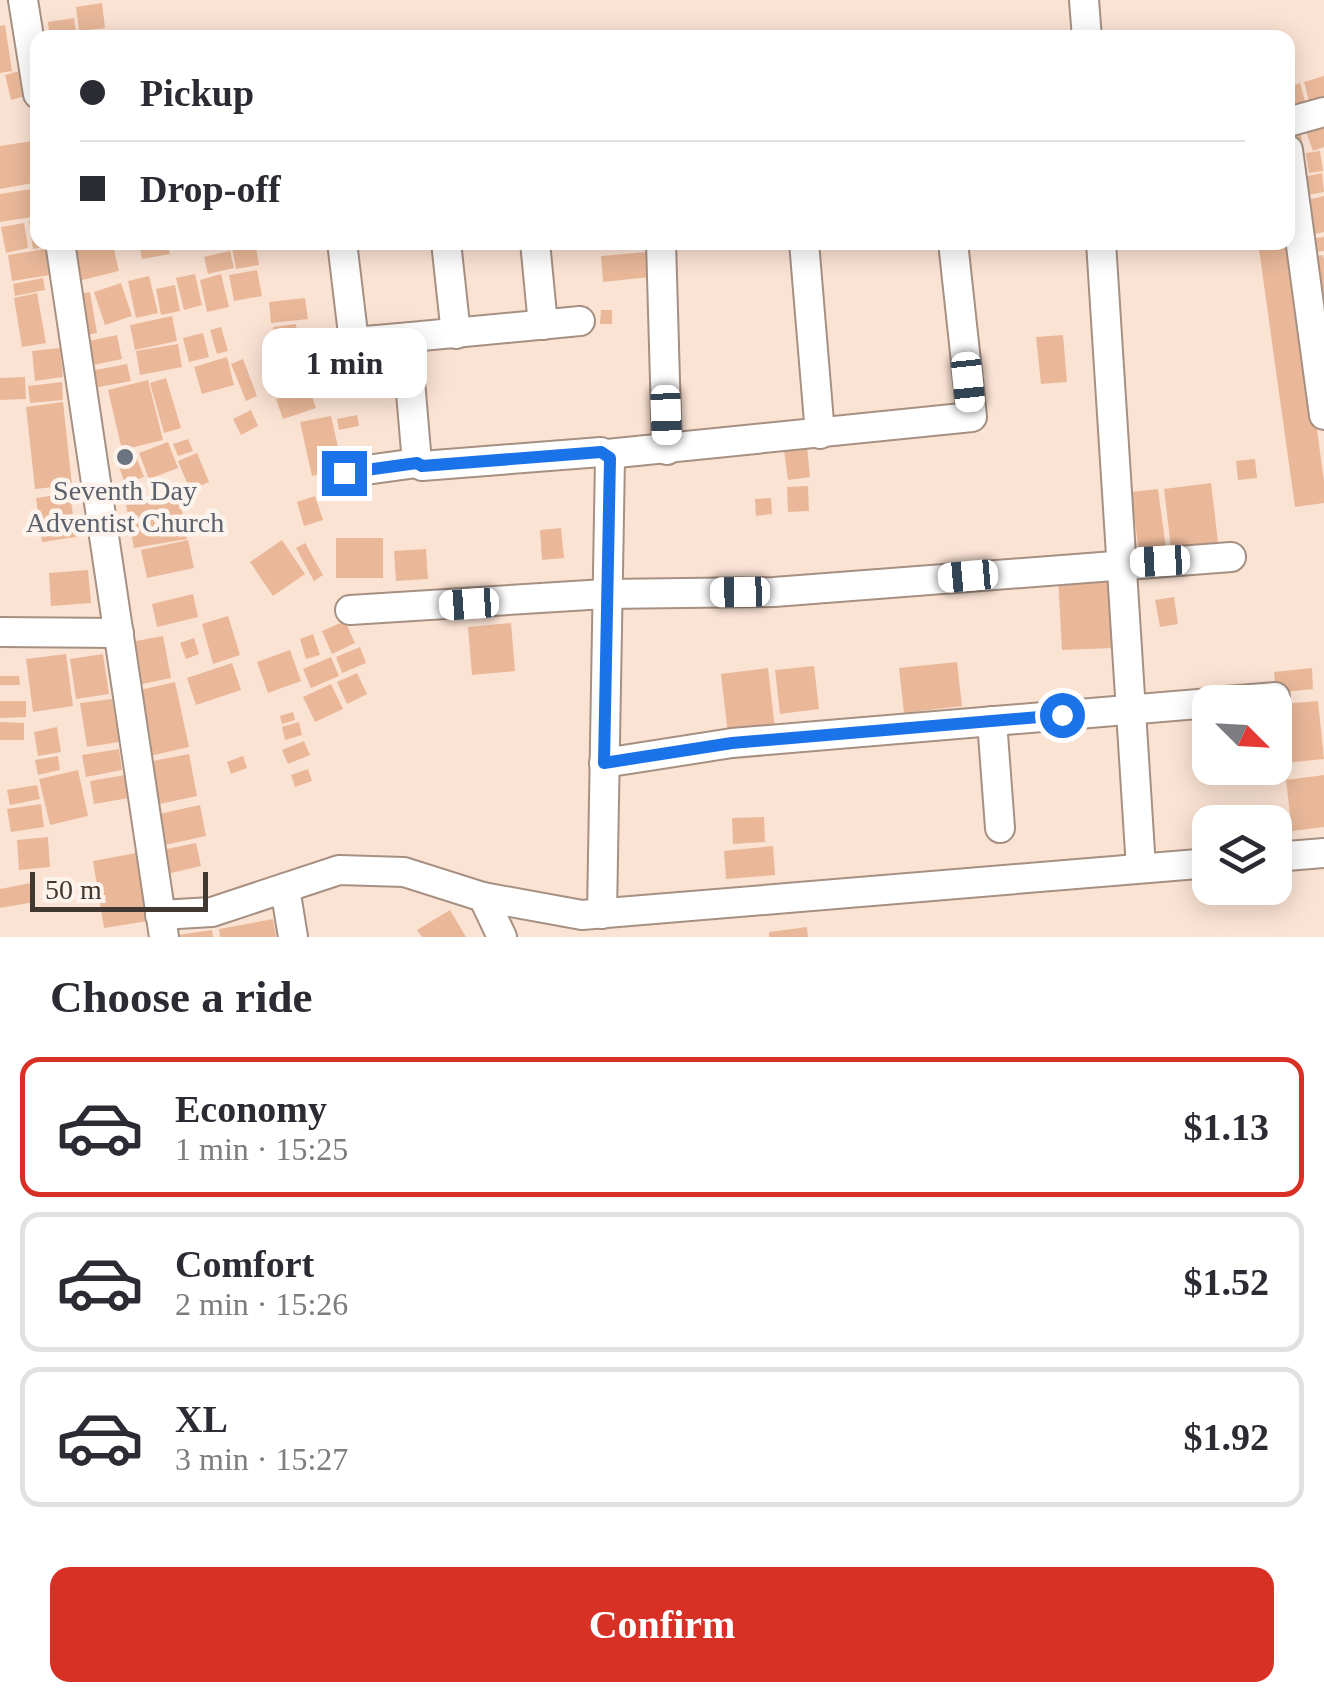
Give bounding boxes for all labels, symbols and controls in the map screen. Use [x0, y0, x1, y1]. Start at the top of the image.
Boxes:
text: Pickup [140, 72, 254, 114]
text: Drop-off [140, 168, 281, 210]
callout: 1 min [262, 328, 426, 398]
text: 1 min [306, 345, 383, 381]
car [950, 351, 986, 413]
car [650, 384, 682, 446]
marker: Seventh Day Adventist Church [114, 446, 136, 468]
route end [322, 451, 367, 496]
place label: Seventh Day Adventist Church [26, 475, 224, 538]
car [1129, 544, 1191, 578]
car [937, 558, 999, 594]
car [710, 576, 770, 608]
car [438, 587, 500, 621]
north arrow [1192, 685, 1292, 785]
map controls [1192, 685, 1292, 905]
route start [1040, 693, 1085, 738]
button: layers [1192, 805, 1292, 905]
scale bar [30, 867, 208, 911]
text: 50 m [45, 874, 102, 905]
text: Choose a ride [50, 972, 313, 1022]
icon: car [55, 1082, 145, 1172]
text: Economy [175, 1088, 327, 1130]
text: $1.13 [1184, 1106, 1269, 1148]
text: 1 min · 15:25 [175, 1131, 348, 1167]
icon: car [55, 1237, 145, 1327]
text: Comfort [175, 1243, 314, 1285]
text: $1.52 [1184, 1261, 1269, 1303]
text: 2 min · 15:26 [175, 1286, 348, 1322]
icon: car [55, 1392, 145, 1482]
text: XL [175, 1398, 228, 1440]
text: $1.92 [1184, 1416, 1269, 1458]
text: 3 min · 15:27 [175, 1441, 348, 1477]
button: Confirm [50, 1567, 1274, 1682]

